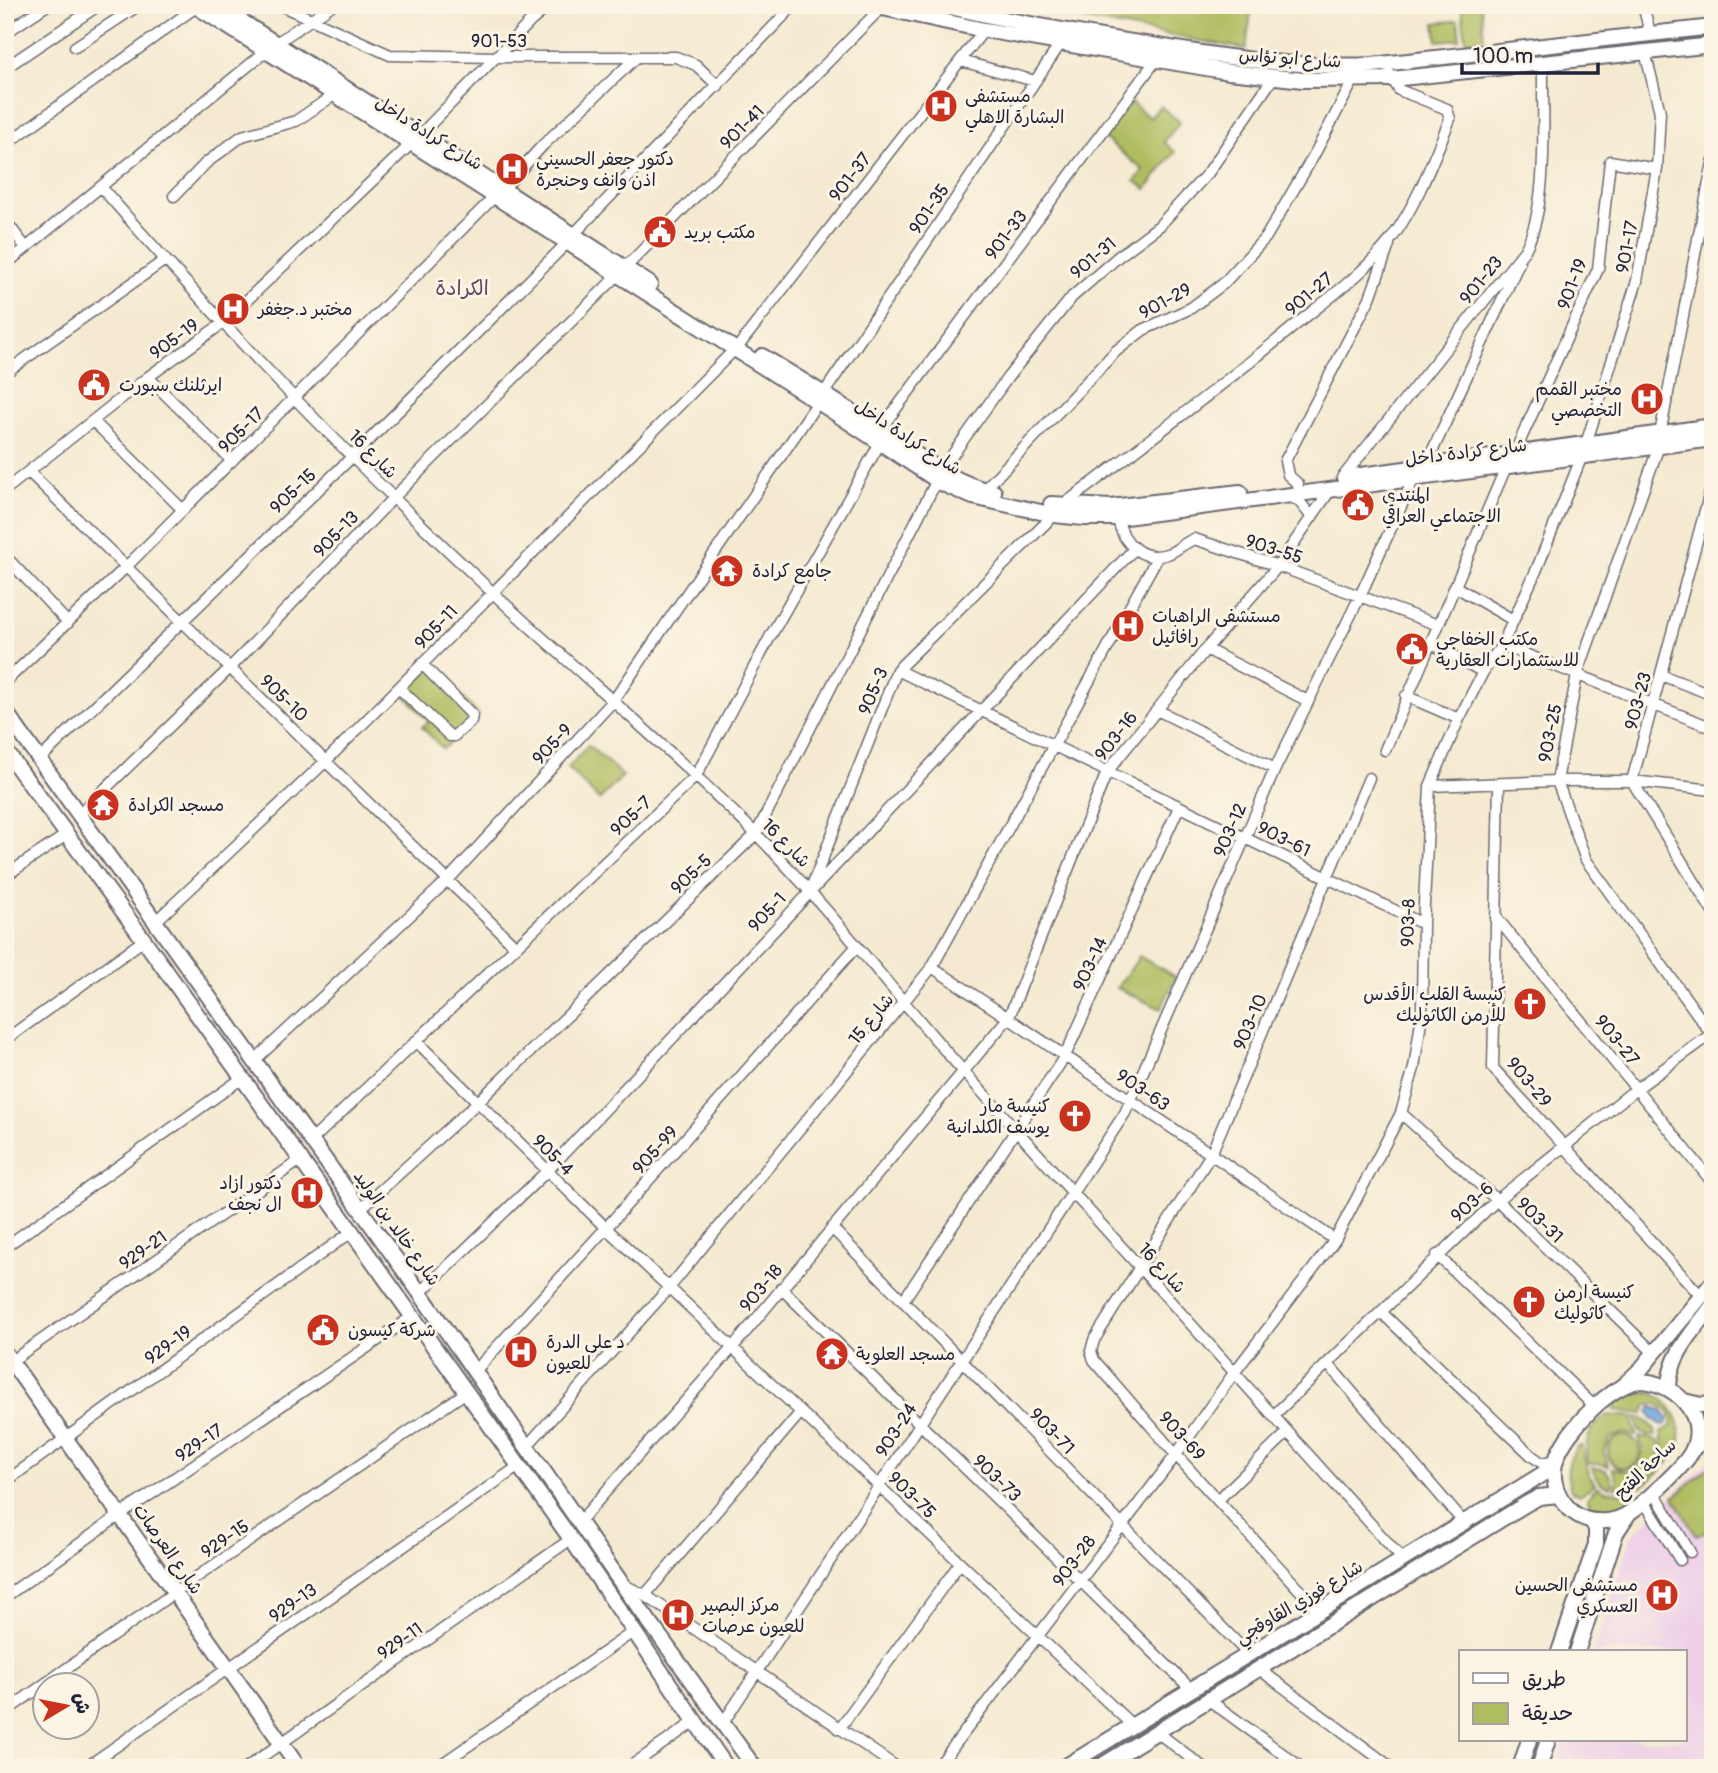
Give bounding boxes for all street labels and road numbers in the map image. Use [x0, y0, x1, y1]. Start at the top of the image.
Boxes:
street label: 901-53 [471, 30, 527, 53]
street label: شارع ابو نؤاس [1238, 43, 1342, 74]
street label: شارع كرادة داخل [371, 91, 487, 176]
street label: 901-41 [715, 100, 769, 154]
street label: 901-37 [824, 148, 877, 206]
street label: 901-35 [904, 180, 955, 239]
street label: 901-33 [980, 206, 1033, 265]
street label: 901-17 [1611, 219, 1644, 275]
street label: 901-31 [1065, 232, 1121, 284]
street label: 901-23 [1455, 251, 1508, 309]
street label: 901-19 [1552, 256, 1593, 313]
street label: 901-27 [1281, 267, 1338, 321]
street label: 901-29 [1135, 278, 1195, 325]
street label: 905-19 [145, 314, 203, 365]
street label: شارع كرادة داخل [850, 394, 965, 480]
street label: 905-17 [214, 402, 269, 458]
street label: شارع 16 [343, 425, 402, 484]
street label: شارع كرادة داخل [1404, 434, 1528, 471]
street label: 905-15 [265, 464, 321, 519]
street label: 905-13 [309, 506, 364, 563]
street label: 903-55 [1242, 529, 1305, 569]
street label: 905-11 [410, 600, 463, 654]
street label: 905-3 [853, 664, 894, 718]
street label: 905-10 [255, 670, 313, 727]
street label: 903-23 [1620, 670, 1657, 733]
street label: 903-25 [1534, 702, 1567, 764]
street label: 903-16 [1090, 707, 1143, 766]
street label: 905-9 [527, 719, 577, 770]
street label: 905-7 [606, 791, 657, 841]
street label: 903-12 [1208, 800, 1252, 861]
street label: شارع 16 [756, 814, 815, 873]
street label: 903-61 [1253, 816, 1314, 863]
street label: 905-5 [666, 849, 717, 900]
street label: 905-1 [743, 888, 791, 937]
street label: 903-8 [1396, 898, 1421, 948]
street label: 903-14 [1068, 933, 1113, 995]
street label: شارع 15 [844, 989, 899, 1050]
street label: 903-10 [1228, 991, 1272, 1054]
street label: 903-27 [1589, 1010, 1644, 1071]
street label: 903-29 [1501, 1052, 1556, 1112]
street label: 903-63 [1112, 1064, 1174, 1117]
street label: 905-99 [628, 1121, 683, 1179]
street label: 905-4 [527, 1130, 579, 1181]
street label: شارع خالد بن الوليد [348, 1166, 445, 1291]
street label: 903-6 [1446, 1177, 1499, 1228]
street label: 903-31 [1511, 1193, 1568, 1248]
street label: 929-21 [115, 1226, 172, 1275]
street label: شارع 16 [1133, 1238, 1190, 1298]
street label: 903-18 [735, 1260, 788, 1317]
street label: 929-19 [140, 1321, 196, 1370]
street label: 903-24 [870, 1398, 923, 1462]
street label: 903-71 [1024, 1403, 1079, 1459]
street label: 903-69 [1153, 1407, 1210, 1466]
street label: 929-17 [171, 1419, 228, 1468]
street label: ساحة الفتح [1609, 1434, 1681, 1505]
street label: 903-73 [967, 1450, 1026, 1507]
street label: 903-75 [883, 1467, 941, 1524]
street label: شارع العرصات [128, 1499, 207, 1599]
street label: 929-15 [197, 1515, 254, 1564]
street label: 903-28 [1048, 1531, 1101, 1592]
street label: شارع فوزي القاوقجي [1231, 1555, 1369, 1653]
street label: 929-13 [265, 1579, 322, 1628]
street label: 929-11 [373, 1618, 428, 1665]

